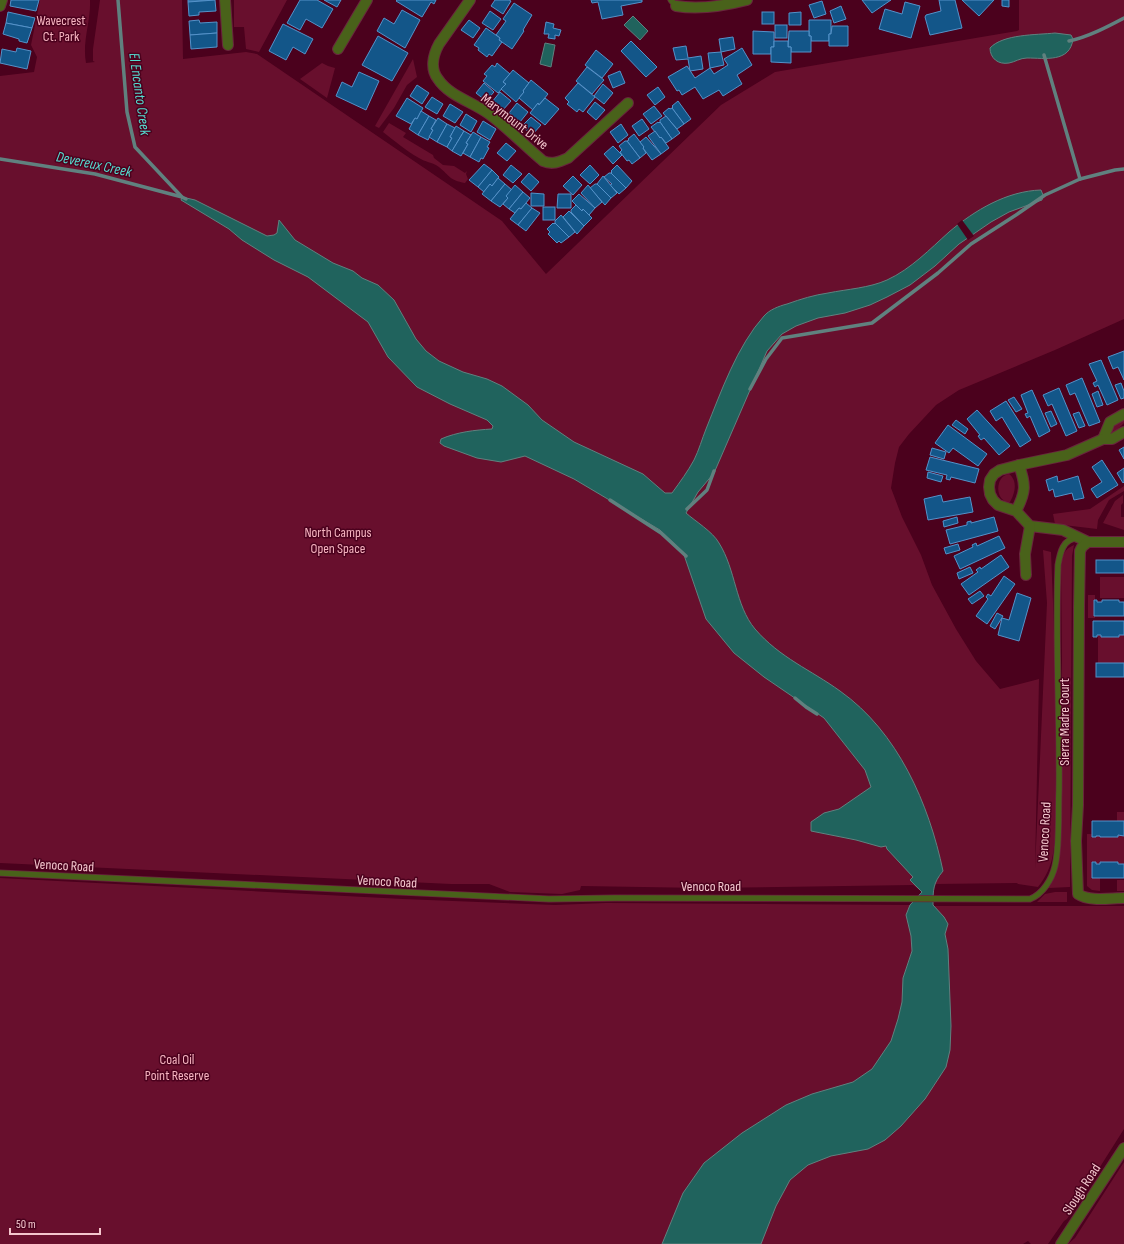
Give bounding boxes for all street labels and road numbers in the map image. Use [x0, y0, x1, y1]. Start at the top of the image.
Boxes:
street label: Marymount Drive [478, 90, 552, 153]
street label: Sierra Madre Court [1056, 678, 1073, 766]
street label: Venoco Road [1034, 801, 1055, 863]
street label: Venoco Road [33, 855, 95, 876]
street label: Venoco Road [356, 871, 418, 892]
street label: Venoco Road [681, 878, 741, 895]
street label: Slough Road [1059, 1160, 1104, 1218]

